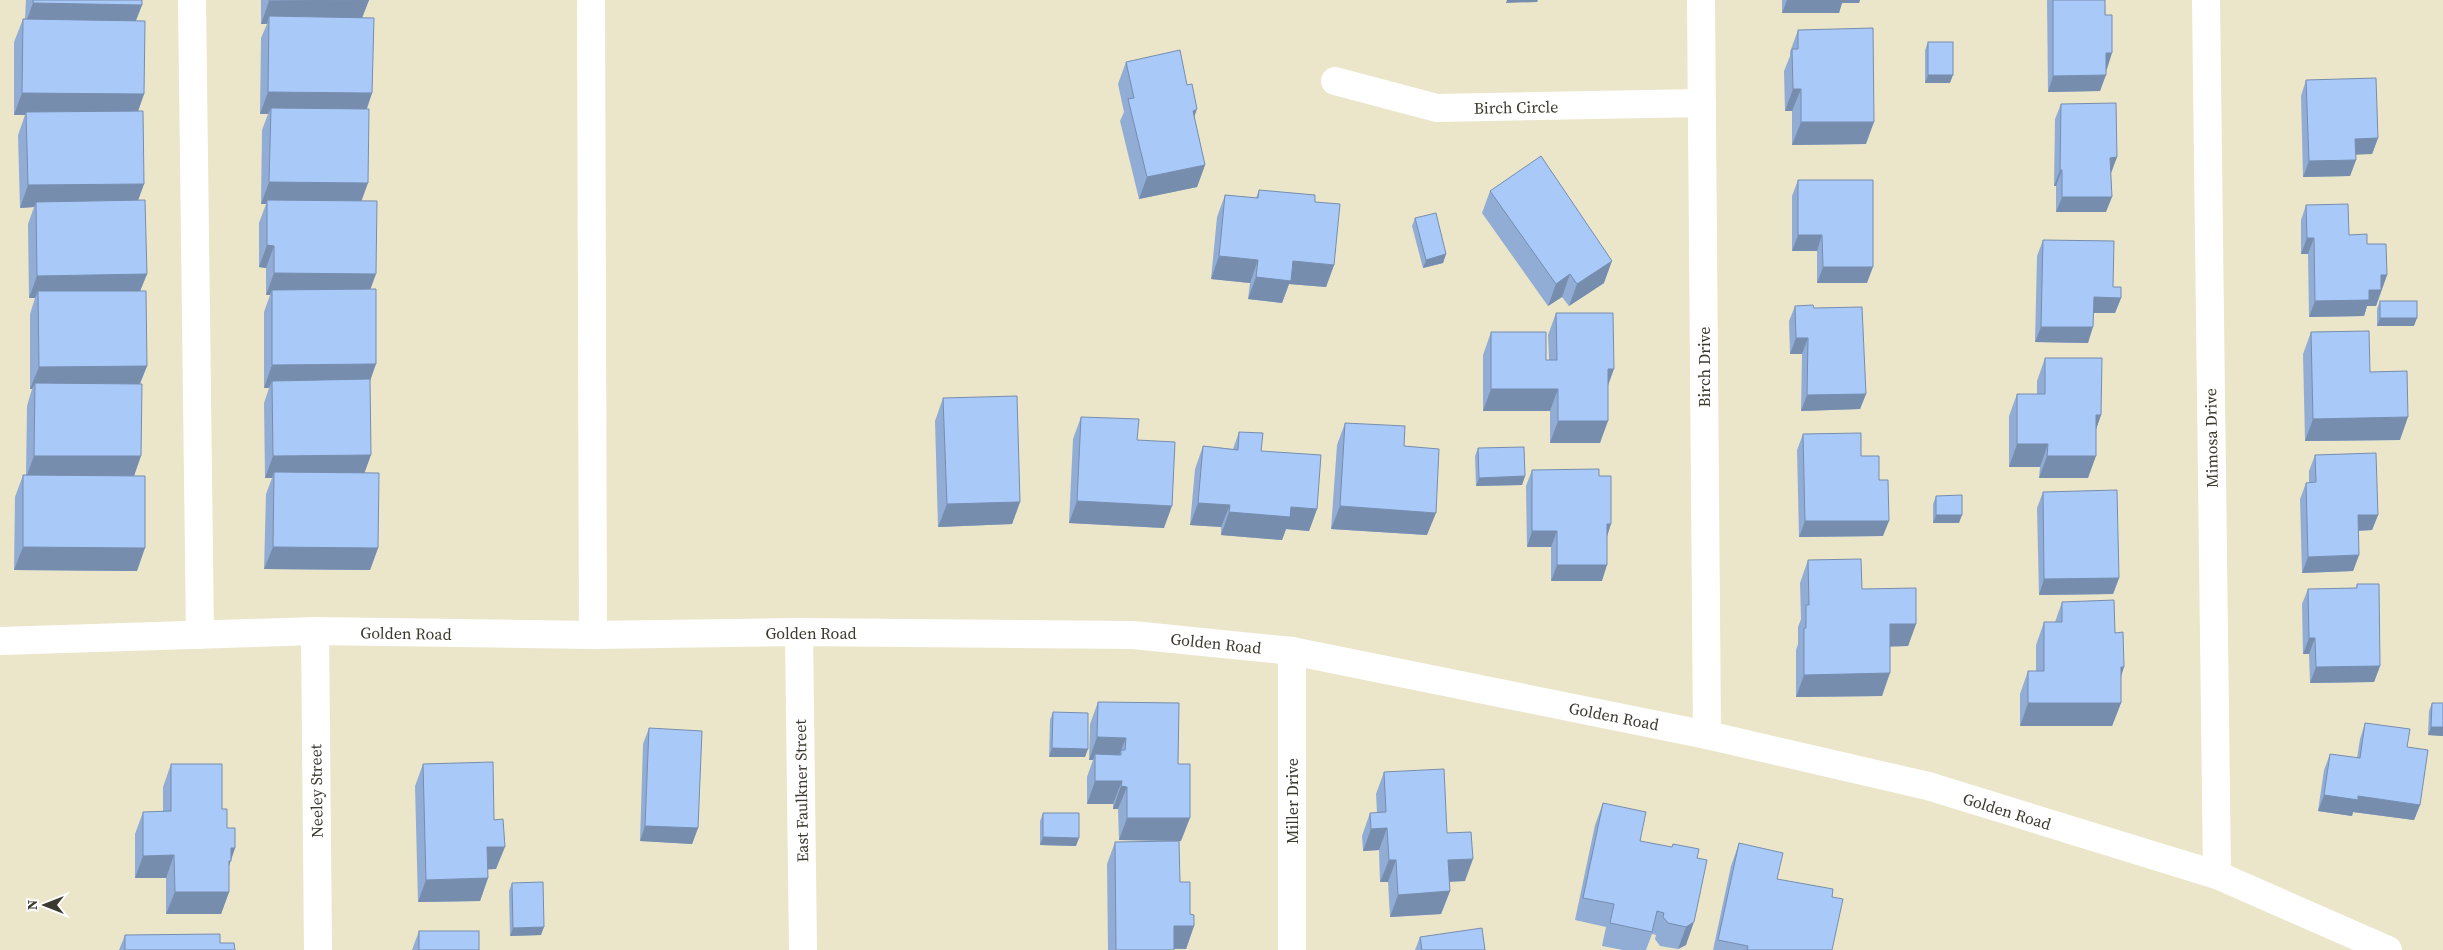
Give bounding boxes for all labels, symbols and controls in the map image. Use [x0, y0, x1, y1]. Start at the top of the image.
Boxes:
street label: Birch Circle [1474, 95, 1558, 119]
street label: Birch Drive [1693, 327, 1715, 408]
street label: Mimosa Drive [2199, 388, 2223, 488]
street label: Golden Road [360, 621, 452, 645]
street label: Golden Road [765, 622, 857, 644]
street label: Golden Road [1169, 627, 1263, 659]
street label: Golden Road [1567, 696, 1661, 736]
street label: East Faulkner Street [789, 719, 813, 863]
street label: Neeley Street [304, 743, 328, 838]
street label: Miller Drive [1281, 758, 1303, 844]
street label: Golden Road [1960, 787, 2054, 835]
north arrow [20, 880, 70, 930]
text: N [22, 900, 42, 910]

